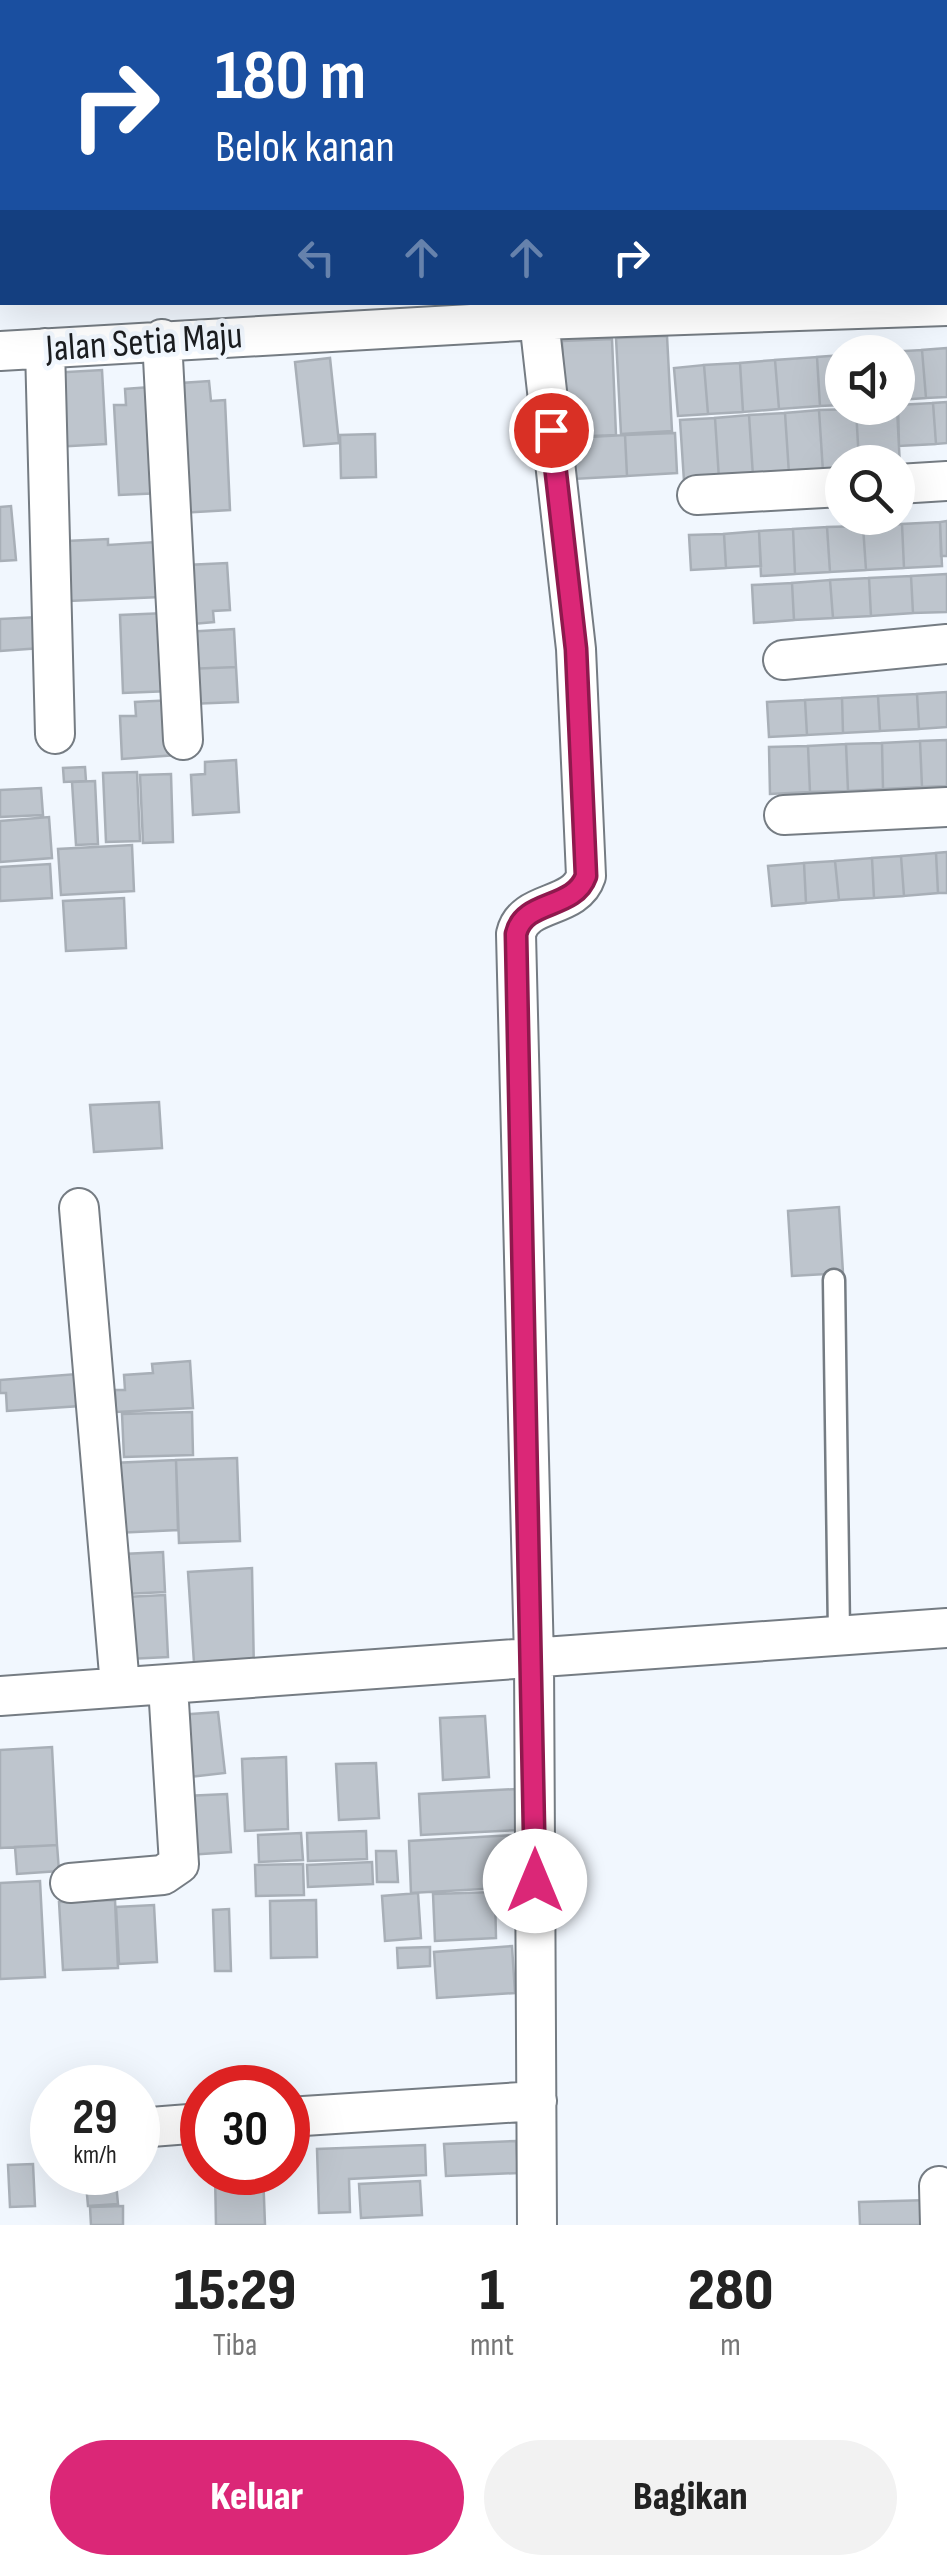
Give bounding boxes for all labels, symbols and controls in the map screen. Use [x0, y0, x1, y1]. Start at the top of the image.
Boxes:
text: 180 m [215, 35, 366, 119]
icon: right [50, 40, 180, 170]
text: Belok kanan [215, 120, 395, 175]
icon: left [289, 230, 344, 285]
icon: ahead [394, 230, 449, 285]
icon: ahead [499, 230, 554, 285]
icon: right [604, 230, 659, 285]
street label: Jalan Setia Maju [43, 313, 244, 372]
map controls [825, 335, 915, 535]
button: sound [825, 335, 915, 425]
pin [509, 388, 594, 473]
icon: arrive [524, 403, 579, 458]
button: search [825, 445, 915, 535]
position arrow [483, 1829, 587, 1933]
speed limit sign: 30 [180, 2065, 310, 2195]
text: 29 [72, 2088, 118, 2148]
text: km/h [73, 2140, 117, 2171]
text: 15:29 [174, 2255, 296, 2327]
text: 1 [480, 2255, 504, 2327]
text: 280 [688, 2255, 773, 2327]
text: Tiba [213, 2326, 257, 2365]
text: mnt [470, 2326, 514, 2365]
text: m [720, 2326, 741, 2365]
button: Keluar [50, 2440, 464, 2555]
button: Bagikan [484, 2440, 897, 2555]

